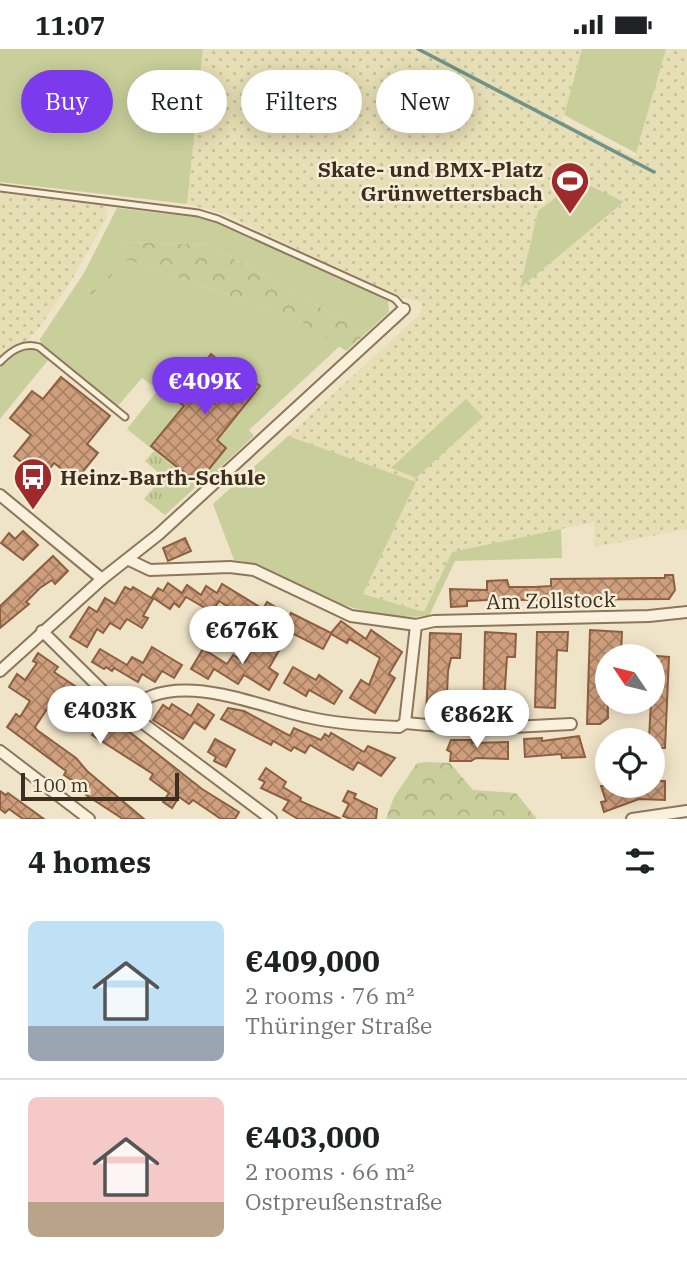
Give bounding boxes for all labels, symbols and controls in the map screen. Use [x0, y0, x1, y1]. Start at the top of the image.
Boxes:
text: 11:07 [35, 8, 105, 42]
chip: Buy [21, 70, 113, 133]
chip: Rent [127, 70, 227, 133]
chip: Filters [241, 70, 362, 133]
chip: New [376, 70, 474, 133]
place label: Skate- und BMX-Platz Grünwettersbach [318, 155, 543, 207]
sports icon: Skate- und BMX-Platz Grünwettersbach [549, 160, 591, 215]
pin: €409K [156, 357, 254, 417]
text: €409K [168, 365, 242, 395]
bus stop icon: Heinz-Barth-Schule [12, 456, 54, 511]
place label: Heinz-Barth-Schule [60, 463, 266, 491]
street label: Am Zollstock [486, 585, 617, 615]
pin: €676K [193, 607, 291, 666]
text: €676K [205, 614, 279, 644]
north arrow [595, 644, 665, 714]
map controls [595, 644, 665, 798]
pin: €403K [51, 687, 149, 746]
pin: €862K [428, 691, 526, 750]
text: €403K [63, 694, 137, 724]
text: €862K [440, 698, 514, 728]
button: locate [595, 728, 665, 798]
scale bar [21, 770, 178, 802]
text: 100 m [32, 773, 89, 797]
text: 4 homes [28, 842, 151, 881]
icon: filters [621, 842, 659, 880]
text: €409,000 [245, 941, 380, 980]
icon: home [84, 949, 168, 1033]
text: 2 rooms · 76 m² [245, 980, 415, 1010]
text: Thüringer Straße [245, 1010, 432, 1040]
text: €403,000 [245, 1117, 380, 1156]
icon: home [84, 1125, 168, 1209]
text: 2 rooms · 66 m² [245, 1156, 415, 1186]
text: Ostpreußenstraße [245, 1186, 442, 1216]

